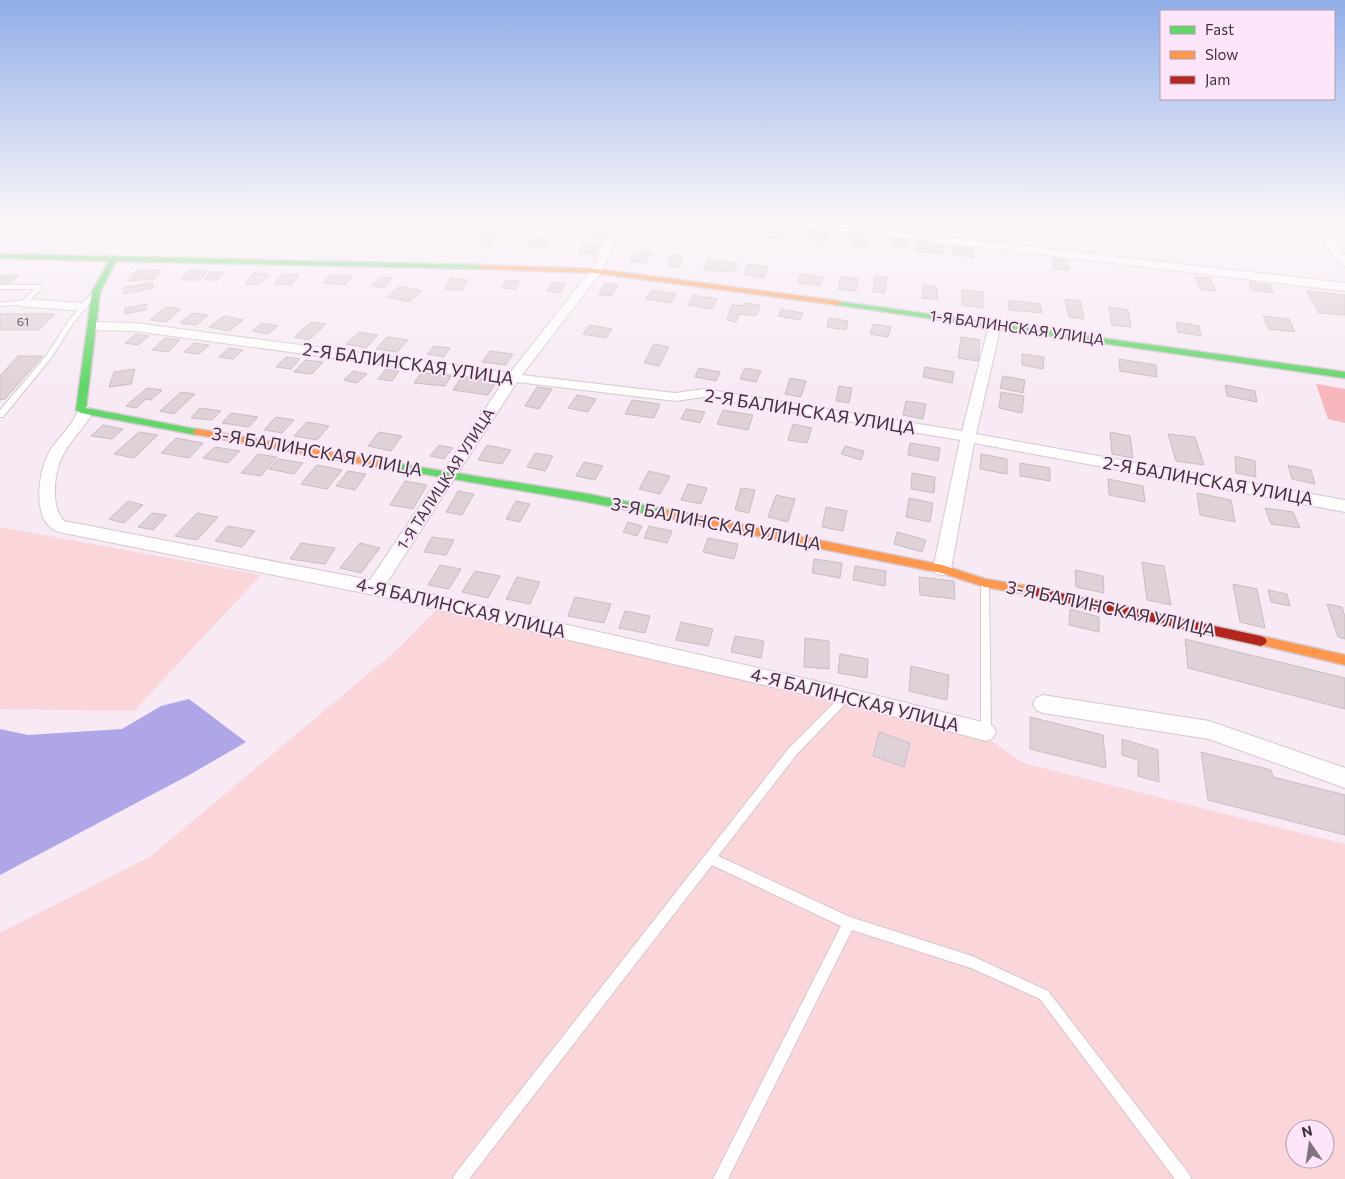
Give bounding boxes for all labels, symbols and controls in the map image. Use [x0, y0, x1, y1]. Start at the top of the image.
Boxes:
legend [1160, 10, 1335, 100]
text: Fast [1205, 20, 1234, 38]
text: Slow [1205, 45, 1238, 63]
text: Jam [1205, 70, 1230, 88]
street label: 1-Я БАЛИНСКАЯ УЛИЦА [929, 306, 1106, 348]
house number: 61 [17, 314, 29, 328]
street label: 2-Я БАЛИНСКАЯ УЛИЦА [301, 337, 515, 389]
street label: 2-Я БАЛИНСКАЯ УЛИЦА [703, 383, 917, 439]
street label: 1-Я ТАЛИЦКАЯ УЛИЦА [393, 404, 498, 552]
street label: 3-Я БАЛИНСКАЯ УЛИЦА [210, 422, 424, 480]
street label: 2-Я БАЛИНСКАЯ УЛИЦА [1101, 451, 1315, 509]
street label: 3-Я БАЛИНСКАЯ УЛИЦА [609, 492, 823, 554]
street label: 4-Я БАЛИНСКАЯ УЛИЦА [354, 572, 568, 642]
street label: 3-Я БАЛИНСКАЯ УЛИЦА [1004, 575, 1218, 641]
street label: 4-Я БАЛИНСКАЯ УЛИЦА [749, 662, 962, 736]
north arrow [1285, 1119, 1335, 1169]
text: N [1300, 1121, 1314, 1140]

